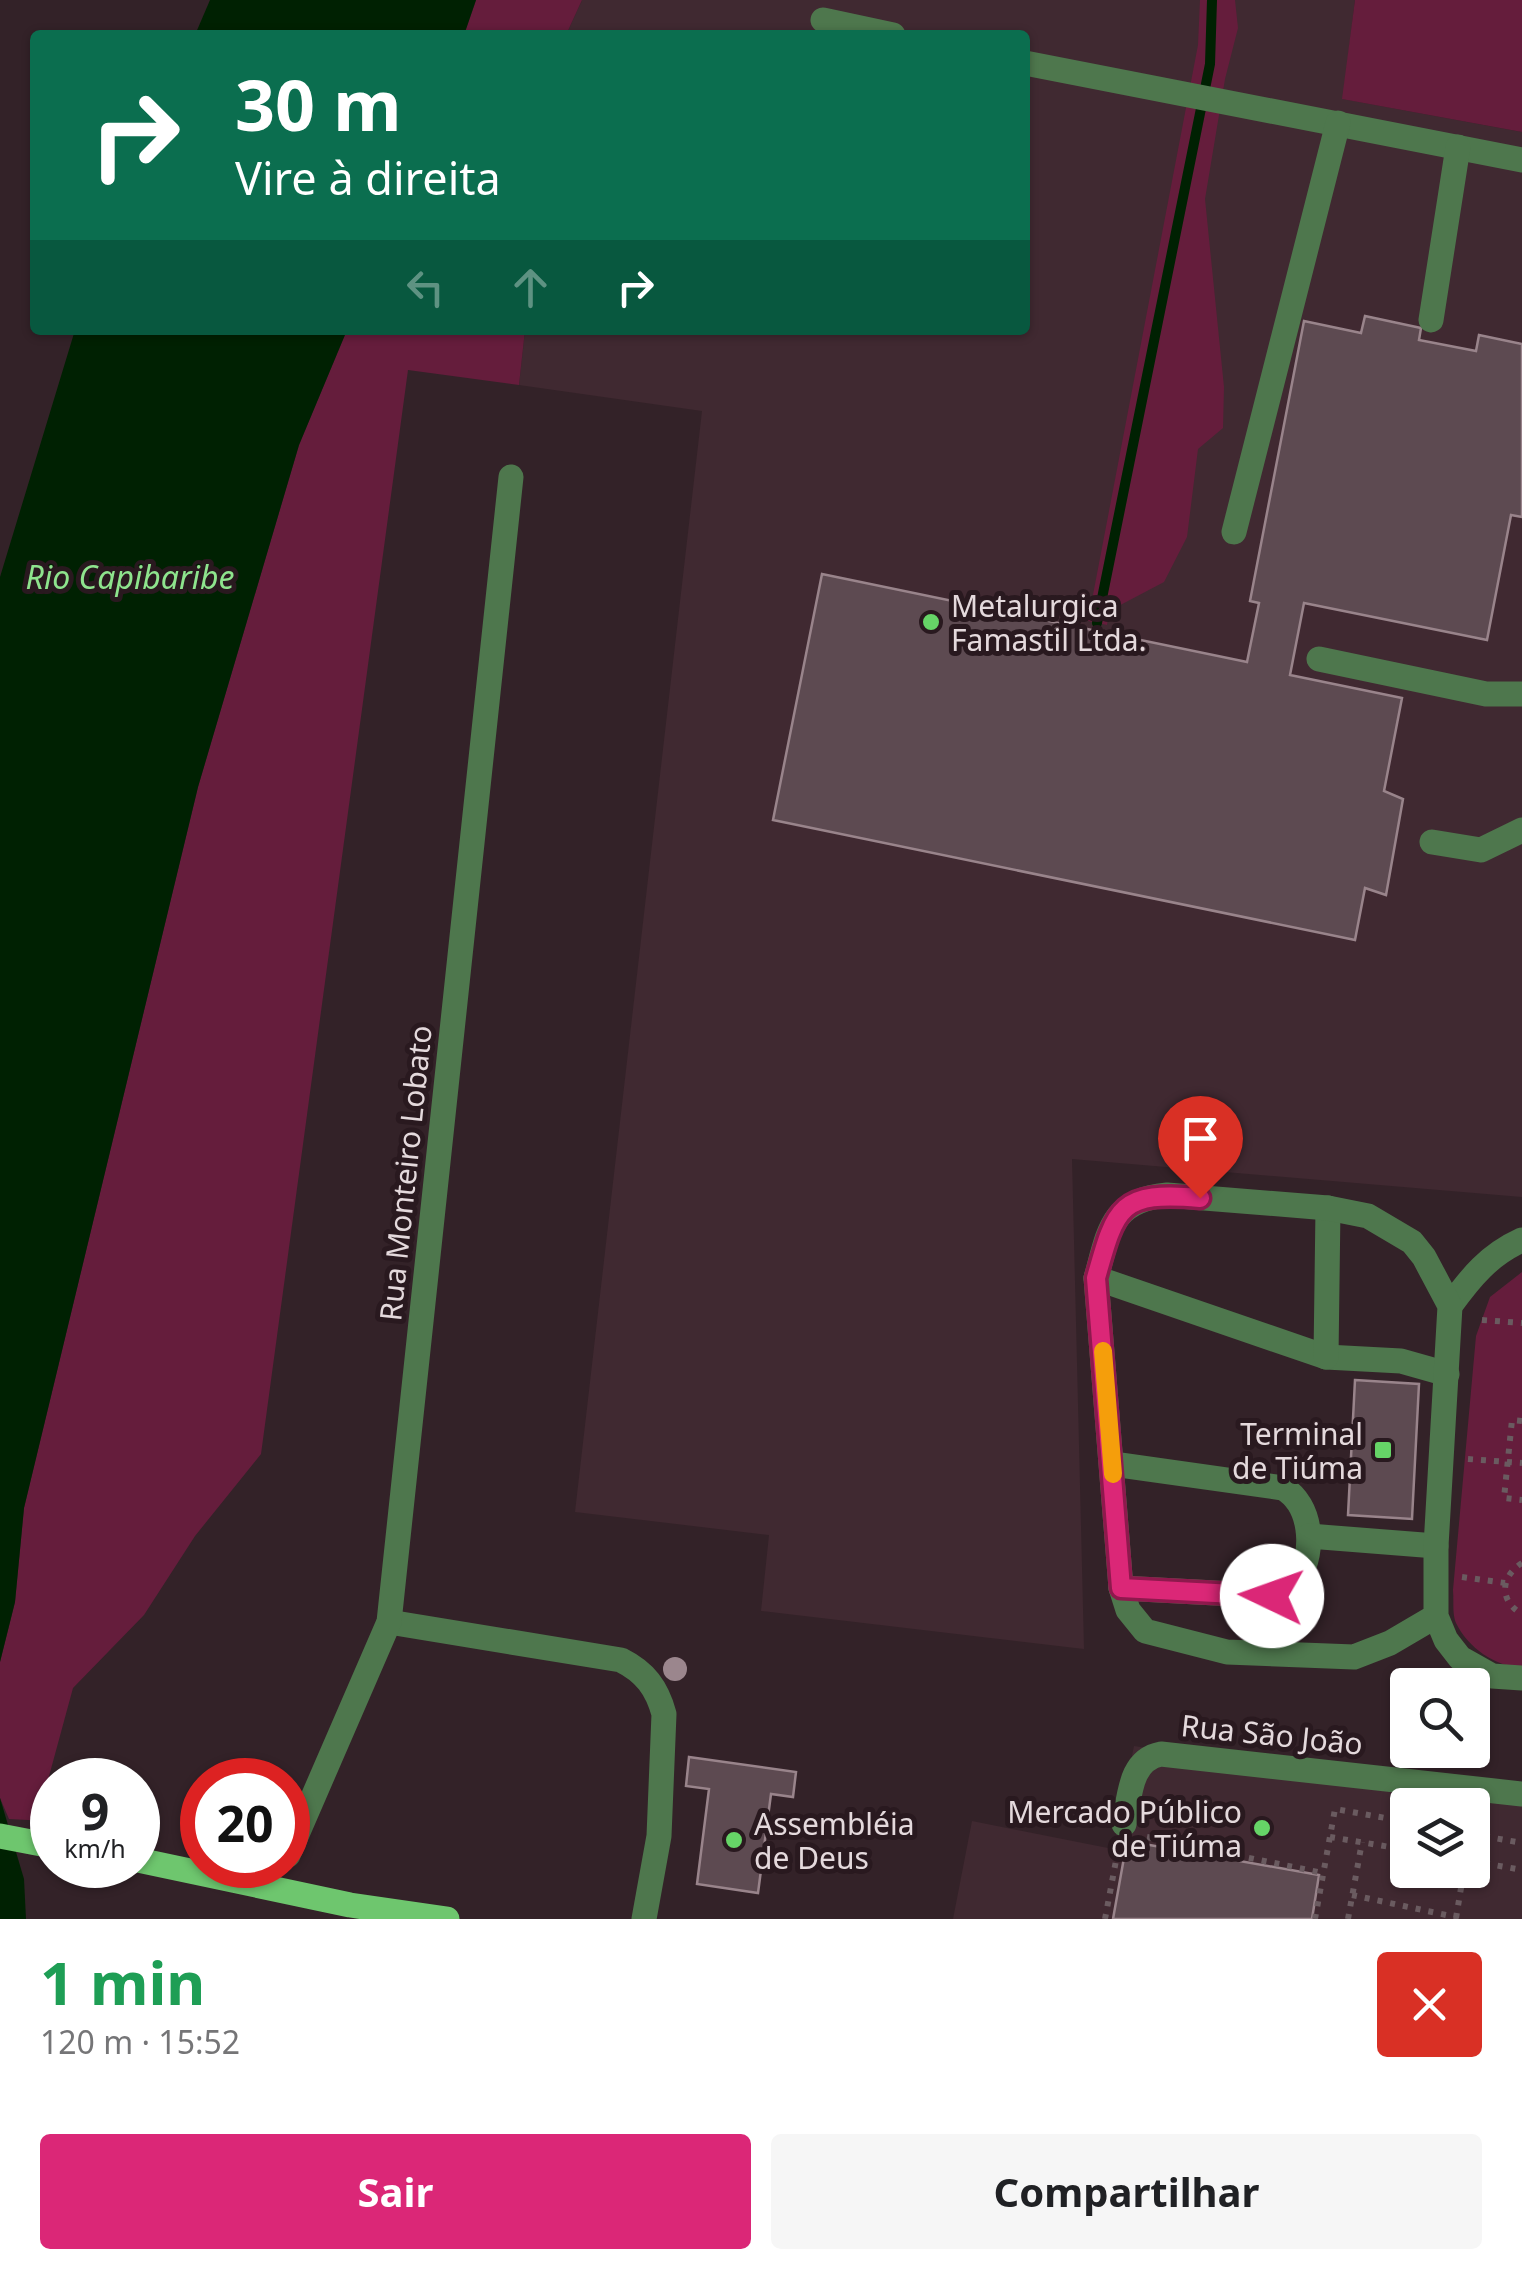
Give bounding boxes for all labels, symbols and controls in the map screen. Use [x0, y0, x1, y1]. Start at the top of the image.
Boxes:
text: 30 m [235, 56, 402, 152]
icon: right [70, 70, 200, 200]
text: Vire à direita [235, 147, 501, 208]
icon: left [398, 260, 453, 315]
icon: ahead [503, 260, 558, 315]
icon: right [608, 260, 663, 315]
water label: Rio Capibaribe [26, 555, 234, 598]
place label: Metalurgica Famastil Ltda. [951, 585, 1147, 660]
marker: Metalurgica Famastil Ltda. [920, 611, 942, 633]
street label: Rua Monteiro Lobato [369, 1023, 441, 1323]
pin [1158, 1096, 1243, 1199]
icon: arrive [1173, 1111, 1228, 1166]
place label: Terminal de Tiúma [1232, 1413, 1363, 1488]
marker: Terminal de Tiúma [1372, 1439, 1394, 1461]
position arrow [1220, 1544, 1324, 1648]
map controls [1390, 1668, 1490, 1888]
button: search [1390, 1668, 1490, 1768]
street label: Rua São João [1179, 1704, 1365, 1764]
speed limit sign: 20 [180, 1758, 310, 1888]
text: 9 [81, 1777, 109, 1845]
button: layers [1390, 1788, 1490, 1888]
place label: Mercado Público de Tiúma [1007, 1791, 1242, 1866]
place label: Assembléia de Deus [754, 1803, 915, 1878]
marker: Mercado Público de Tiúma [1251, 1817, 1273, 1839]
marker: Assembléia de Deus [723, 1829, 745, 1851]
text: km/h [64, 1831, 126, 1865]
text: 1 min [40, 1941, 205, 2023]
button: close [1377, 1952, 1482, 2057]
text: 120 m · 15:52 [40, 2020, 240, 2063]
button: Sair [40, 2134, 751, 2249]
button: Compartilhar [771, 2134, 1482, 2249]

